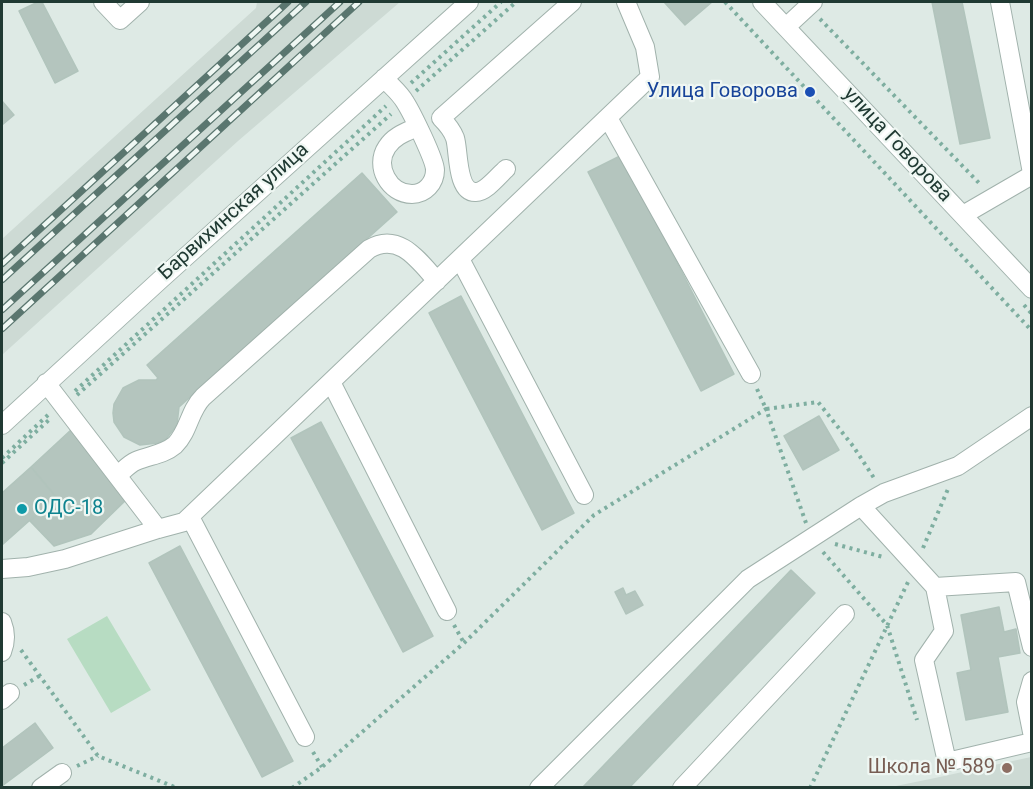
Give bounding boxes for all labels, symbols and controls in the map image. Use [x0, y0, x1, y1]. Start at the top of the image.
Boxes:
place label: Улица Говорова [647, 80, 798, 104]
street label: улица Говорова [838, 83, 956, 207]
marker: Улица Говорова [803, 85, 817, 99]
street label: Барвихинская улица [154, 138, 314, 286]
place label: ОДС-18 [34, 497, 103, 521]
marker: ОДС-18 [15, 502, 29, 516]
place label: Школа № 589 [868, 756, 995, 780]
marker: Школа № 589 [1000, 761, 1014, 775]

